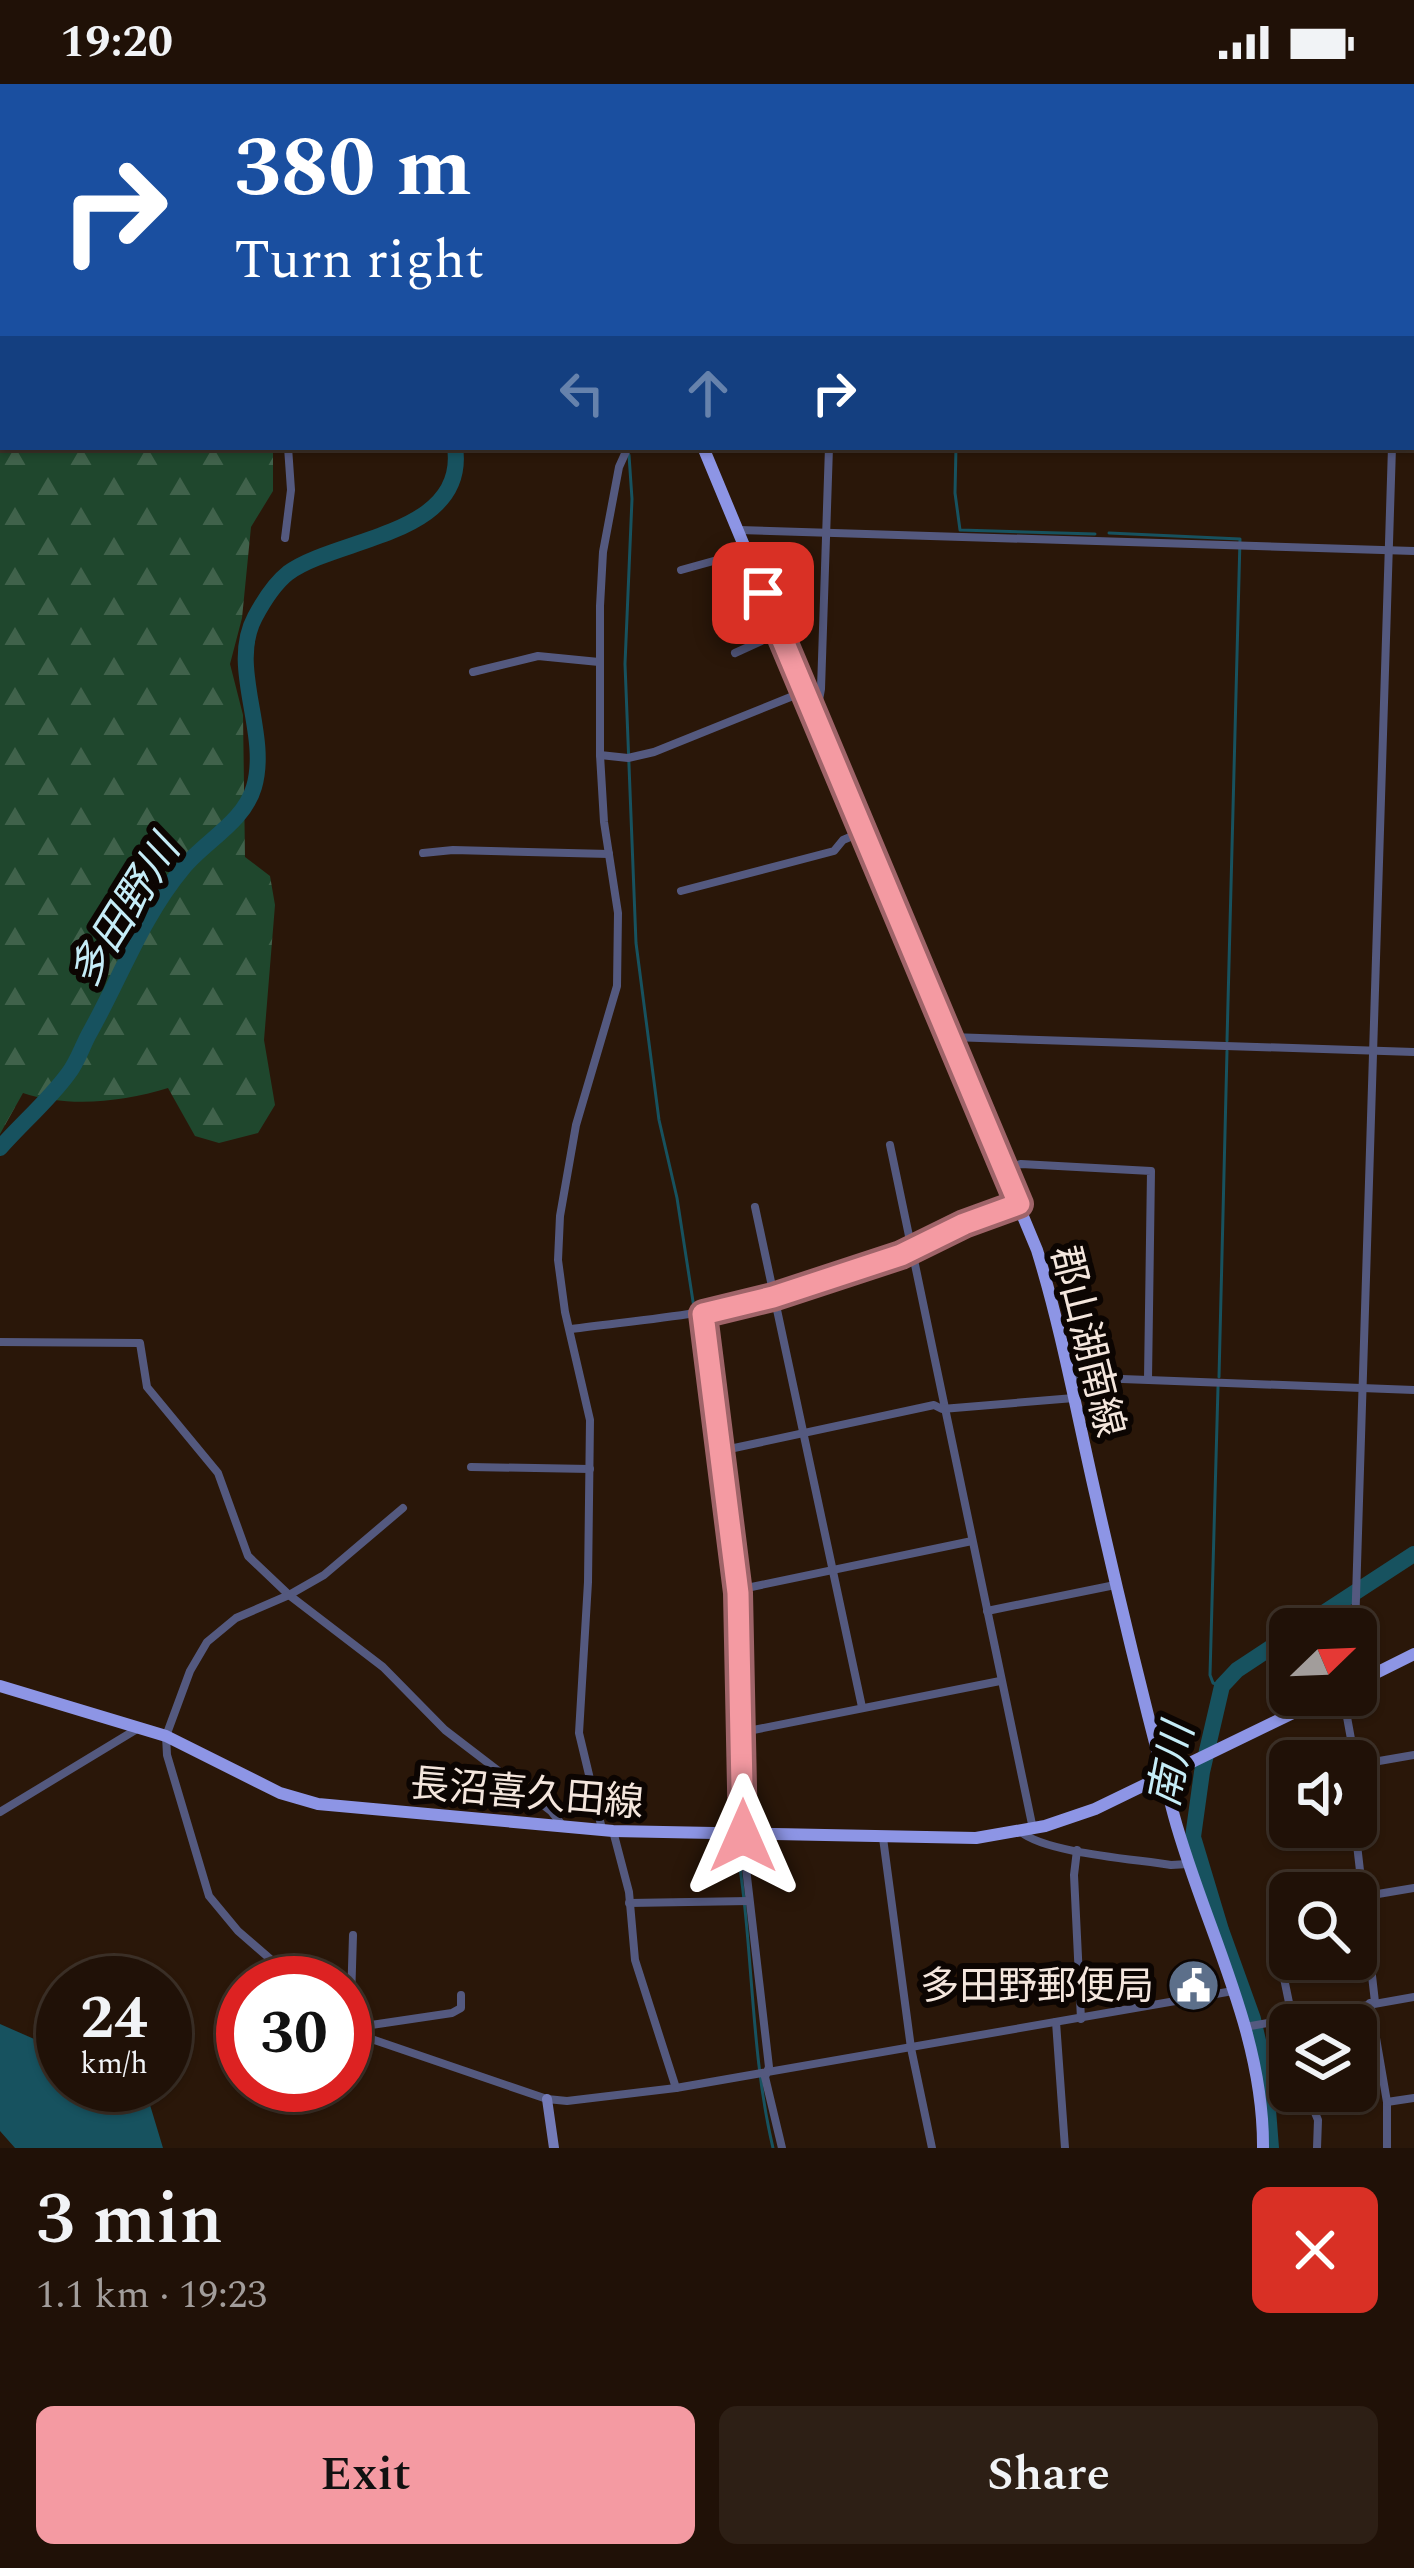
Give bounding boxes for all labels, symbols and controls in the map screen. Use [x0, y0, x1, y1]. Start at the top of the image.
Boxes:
text: 19:20 [60, 8, 173, 77]
text: 380 m [234, 105, 472, 233]
icon: right [36, 132, 192, 288]
text: Turn right [234, 220, 484, 302]
icon: left [549, 360, 615, 426]
icon: ahead [675, 360, 741, 426]
icon: right [801, 360, 867, 426]
pin [712, 542, 814, 644]
icon: arrive [730, 560, 796, 626]
water label: 多田野川 [54, 821, 198, 1000]
street label: 郡山湖南線 [1034, 1240, 1139, 1443]
north arrow [1269, 1608, 1377, 1716]
map controls [1269, 1608, 1377, 2112]
water label: 南川 [1134, 1714, 1212, 1813]
button: sound [1269, 1740, 1377, 1848]
street label: 長沼喜久田線 [408, 1755, 646, 1834]
position arrow [680, 1773, 806, 1899]
button: search [1269, 1872, 1377, 1980]
speed limit sign: 30 [216, 1956, 372, 2112]
public building icon: 多田野郵便局 [1165, 1957, 1221, 2013]
place label: 多田野郵便局 [920, 1958, 1154, 2017]
text: 24 [80, 1973, 148, 2065]
button: layers [1269, 2004, 1377, 2112]
text: km/h [80, 2041, 148, 2087]
text: 3 min [36, 2166, 223, 2275]
button: close [1252, 2187, 1378, 2313]
text: 1.1 km · 19:23 [36, 2266, 267, 2325]
button: Exit [36, 2406, 695, 2544]
button: Share [719, 2406, 1378, 2544]

